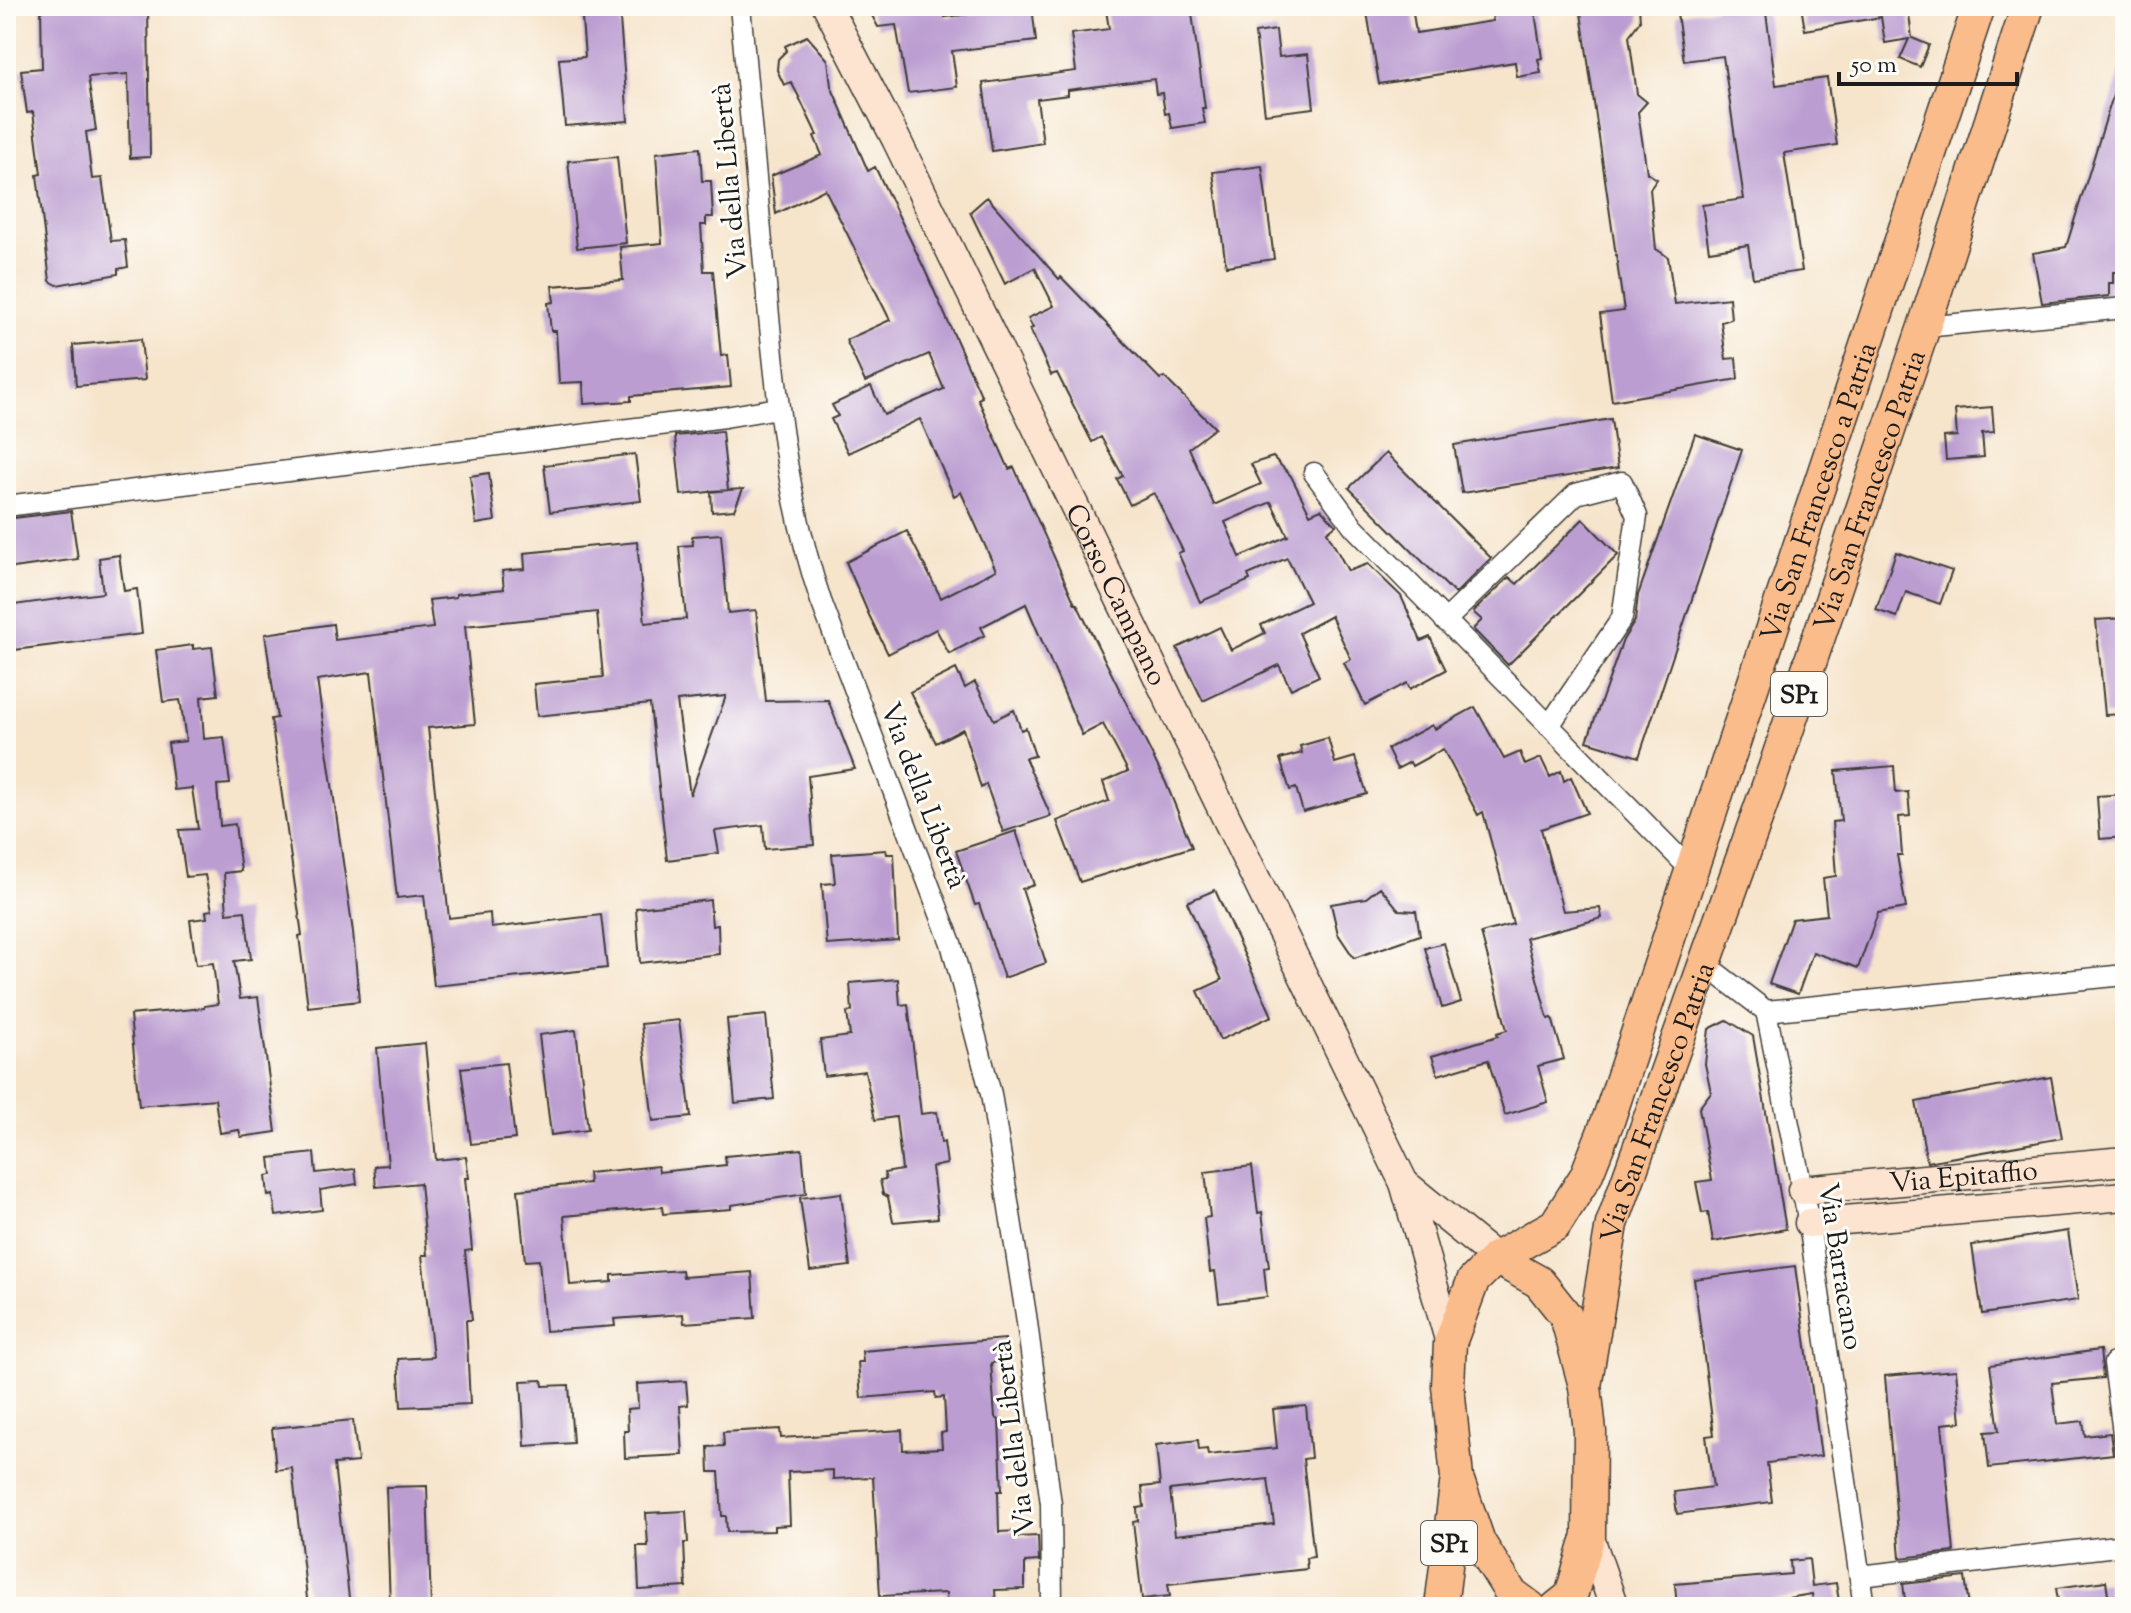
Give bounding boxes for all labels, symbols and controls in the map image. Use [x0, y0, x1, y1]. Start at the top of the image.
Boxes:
scale bar [1839, 36, 2017, 86]
text: 50 m [1849, 49, 1897, 83]
street label: Via della Libertà [702, 81, 759, 280]
street label: Via San Francesco a Patria [1752, 337, 1889, 647]
street label: Via San Francesco Patria [1805, 345, 1938, 637]
street label: Corso Campano [1053, 498, 1176, 693]
road number: SP1 [1771, 672, 1827, 716]
street label: Via della Libertà [868, 697, 976, 895]
street label: Via San Francesco Patria [1592, 957, 1727, 1245]
street label: Via Epitaffio [1888, 1152, 2039, 1205]
street label: Via Barracano [1806, 1180, 1872, 1353]
street label: Via della Libertà [983, 1338, 1047, 1538]
road number: SP1 [1421, 1521, 1477, 1565]

